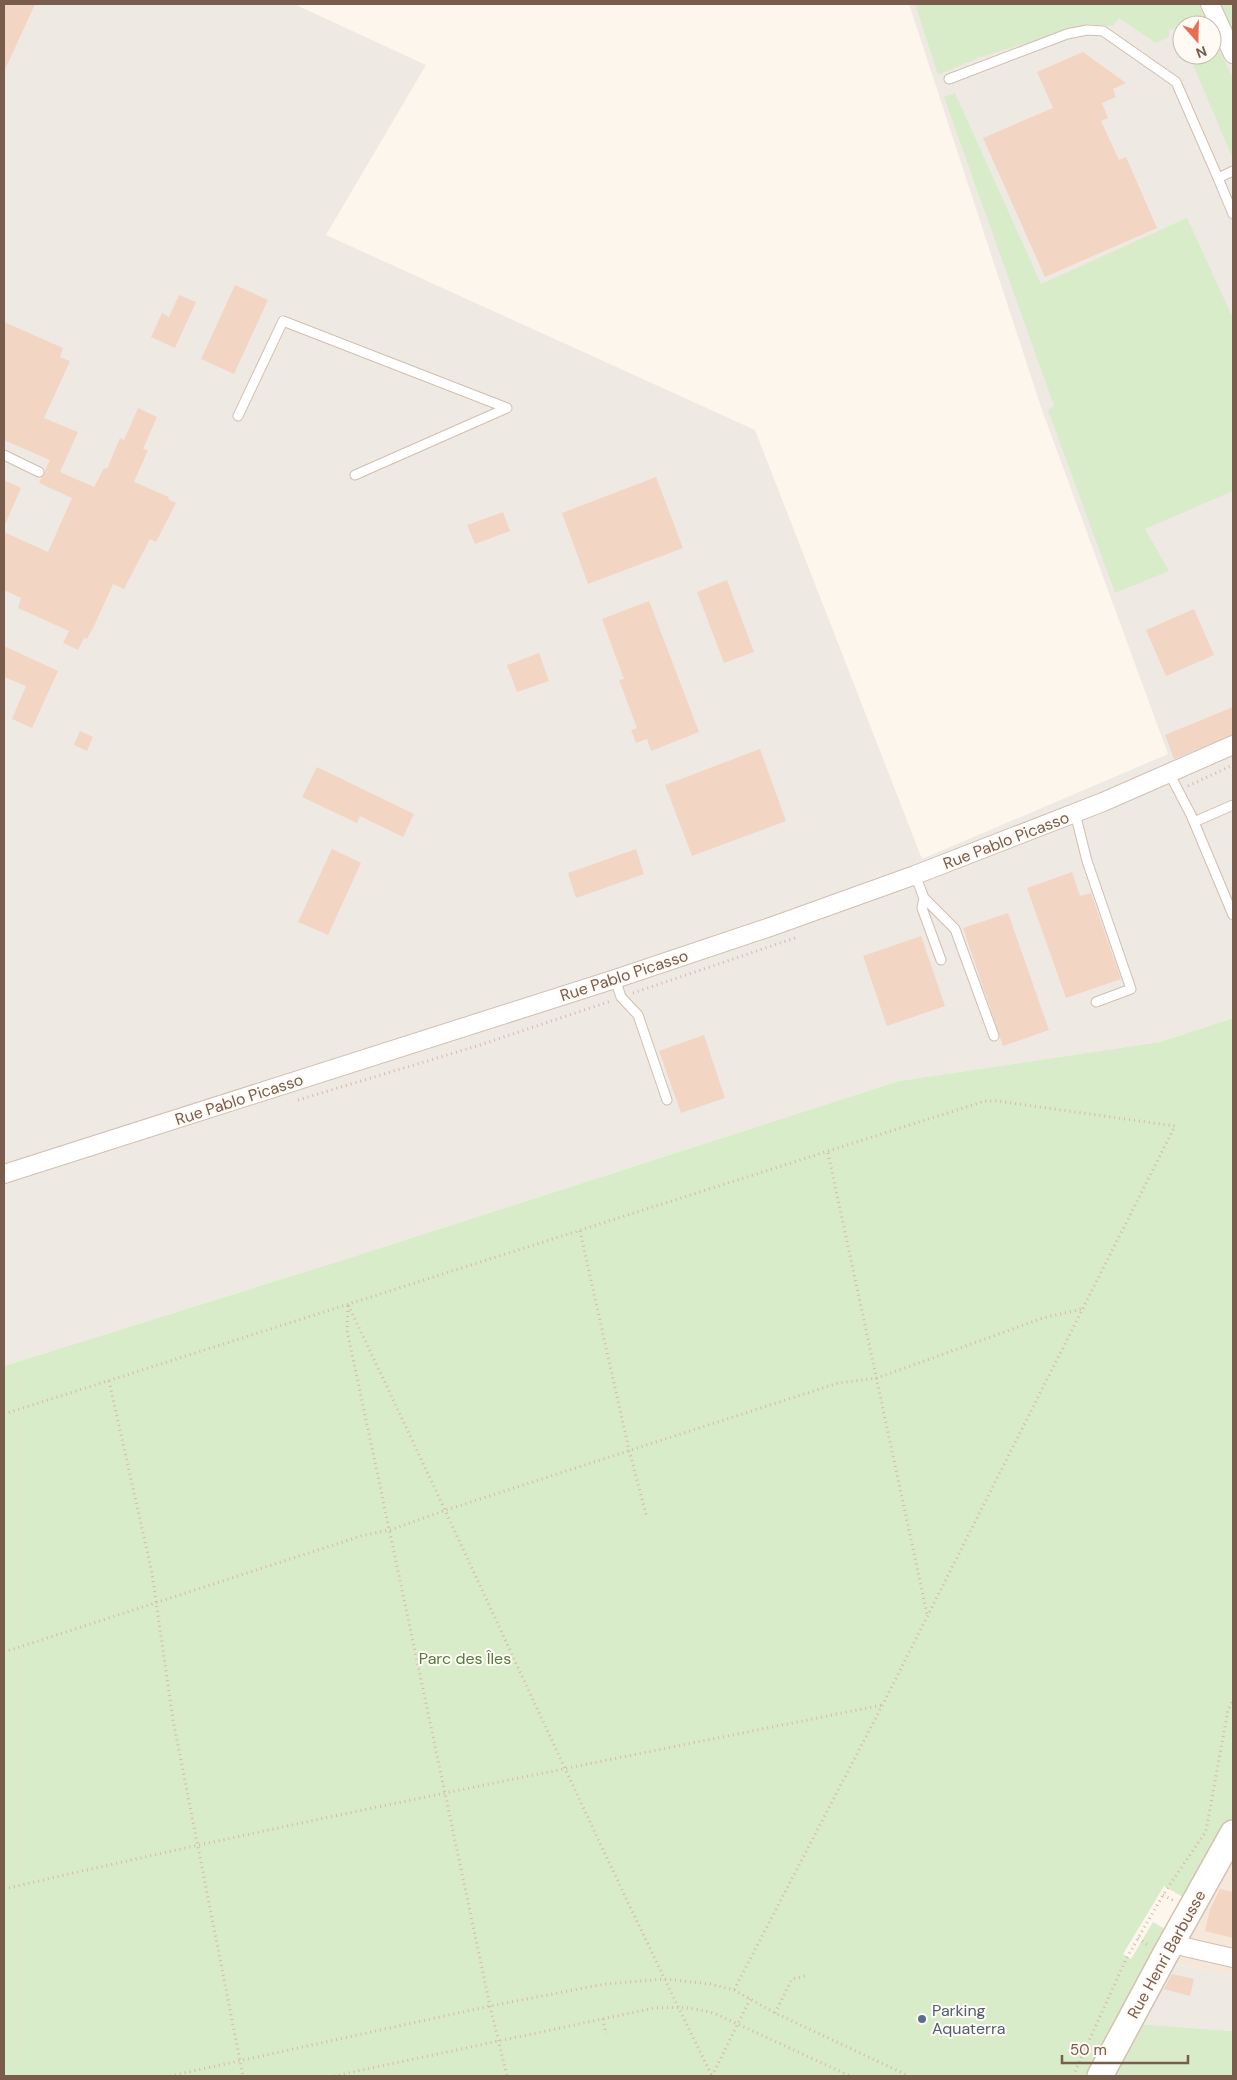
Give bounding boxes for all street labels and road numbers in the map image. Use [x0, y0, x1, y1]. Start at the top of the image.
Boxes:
street label: Rue Pablo Picasso [940, 807, 1072, 874]
street label: Rue Pablo Picasso [557, 945, 691, 1006]
street label: Rue Pablo Picasso [172, 1069, 306, 1130]
street label: Rue Henri Barbusse [1122, 1886, 1210, 2022]

